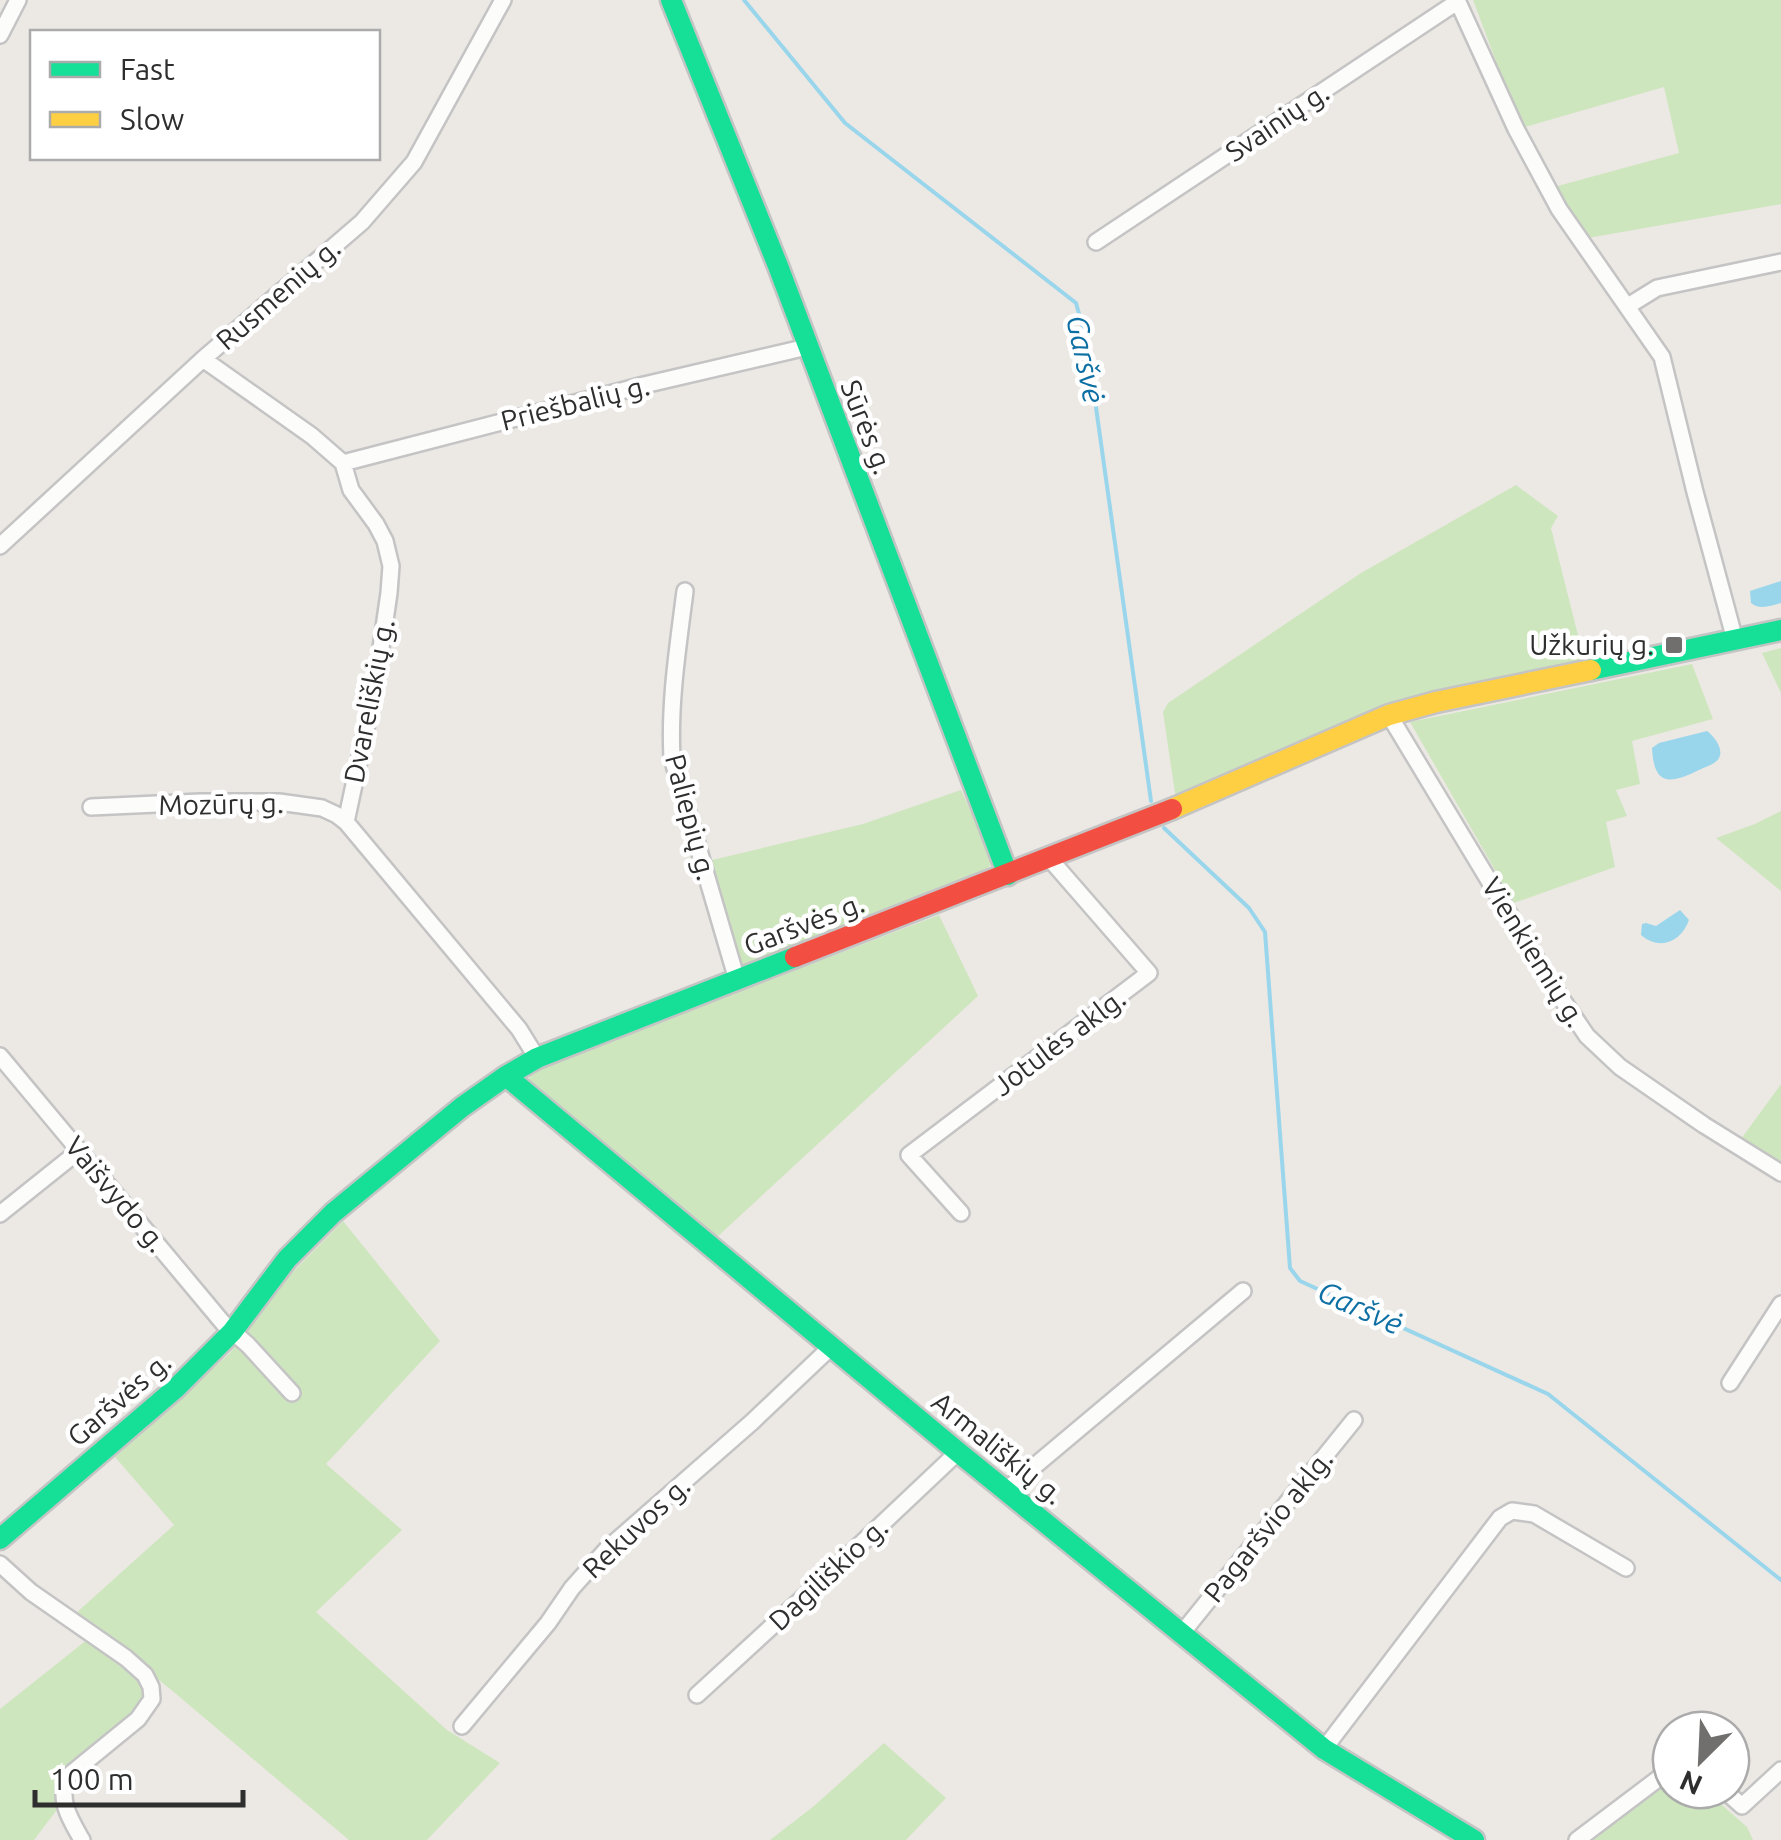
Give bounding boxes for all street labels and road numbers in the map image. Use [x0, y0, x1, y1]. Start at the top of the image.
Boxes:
street label: Svainių g. [1219, 76, 1334, 167]
street label: Rusmenių g. [210, 232, 346, 356]
street label: Priešbalių g. [497, 369, 652, 436]
street label: Sūrės g. [835, 375, 900, 478]
street label: Dvareliškių g. [337, 616, 400, 786]
street label: Paliepių g. [660, 751, 723, 883]
street label: Mozūrų g. [158, 787, 284, 820]
street label: Vienkiemių g. [1476, 872, 1593, 1032]
street label: Garšvės g. [739, 886, 868, 961]
street label: Jotulės aklg. [987, 982, 1131, 1101]
street label: Vaišvydo g. [59, 1130, 173, 1257]
street label: Garšvės g. [61, 1345, 177, 1452]
street label: Armališkių g. [926, 1385, 1070, 1510]
street label: Pagaršvio aklg. [1197, 1444, 1338, 1608]
street label: Rekuvos g. [576, 1469, 695, 1584]
street label: Dagiliškio g. [762, 1511, 893, 1636]

